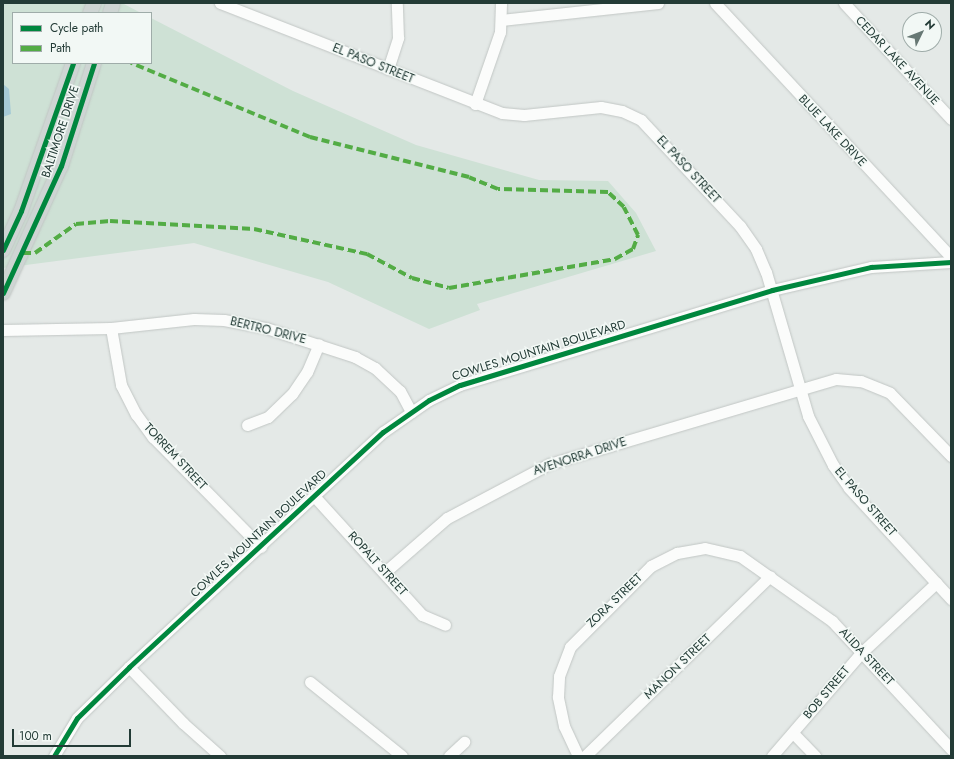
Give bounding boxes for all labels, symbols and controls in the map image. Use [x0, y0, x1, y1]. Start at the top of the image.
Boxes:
legend [12, 12, 152, 64]
north arrow [902, 12, 942, 52]
street label: CEDAR LAKE AVENUE [852, 14, 942, 108]
text: Cycle path [50, 19, 103, 37]
text: Path [50, 39, 71, 57]
street label: EL PASO STREET [330, 41, 416, 87]
street label: BALTIMORE DRIVE [39, 84, 83, 180]
street label: BLUE LAKE DRIVE [795, 92, 869, 170]
street label: EL PASO STREET [653, 133, 723, 207]
street label: BERTRO DRIVE [229, 315, 307, 347]
street label: COWLES MOUNTAIN BOULEVARD [450, 318, 628, 384]
street label: TORREM STREET [141, 421, 209, 493]
street label: AVENORRA DRIVE [531, 435, 629, 479]
street label: EL PASO STREET [831, 465, 899, 539]
street label: COWLES MOUNTAIN BOULEVARD [188, 467, 330, 601]
street label: ROPALT STREET [344, 529, 410, 599]
street label: ZORA STREET [584, 571, 646, 631]
street label: ALIDA STREET [836, 625, 896, 689]
street label: MANON STREET [642, 632, 714, 702]
street label: BOB STREET [801, 664, 853, 722]
scale bar [14, 721, 133, 747]
text: 100 m [19, 727, 52, 745]

